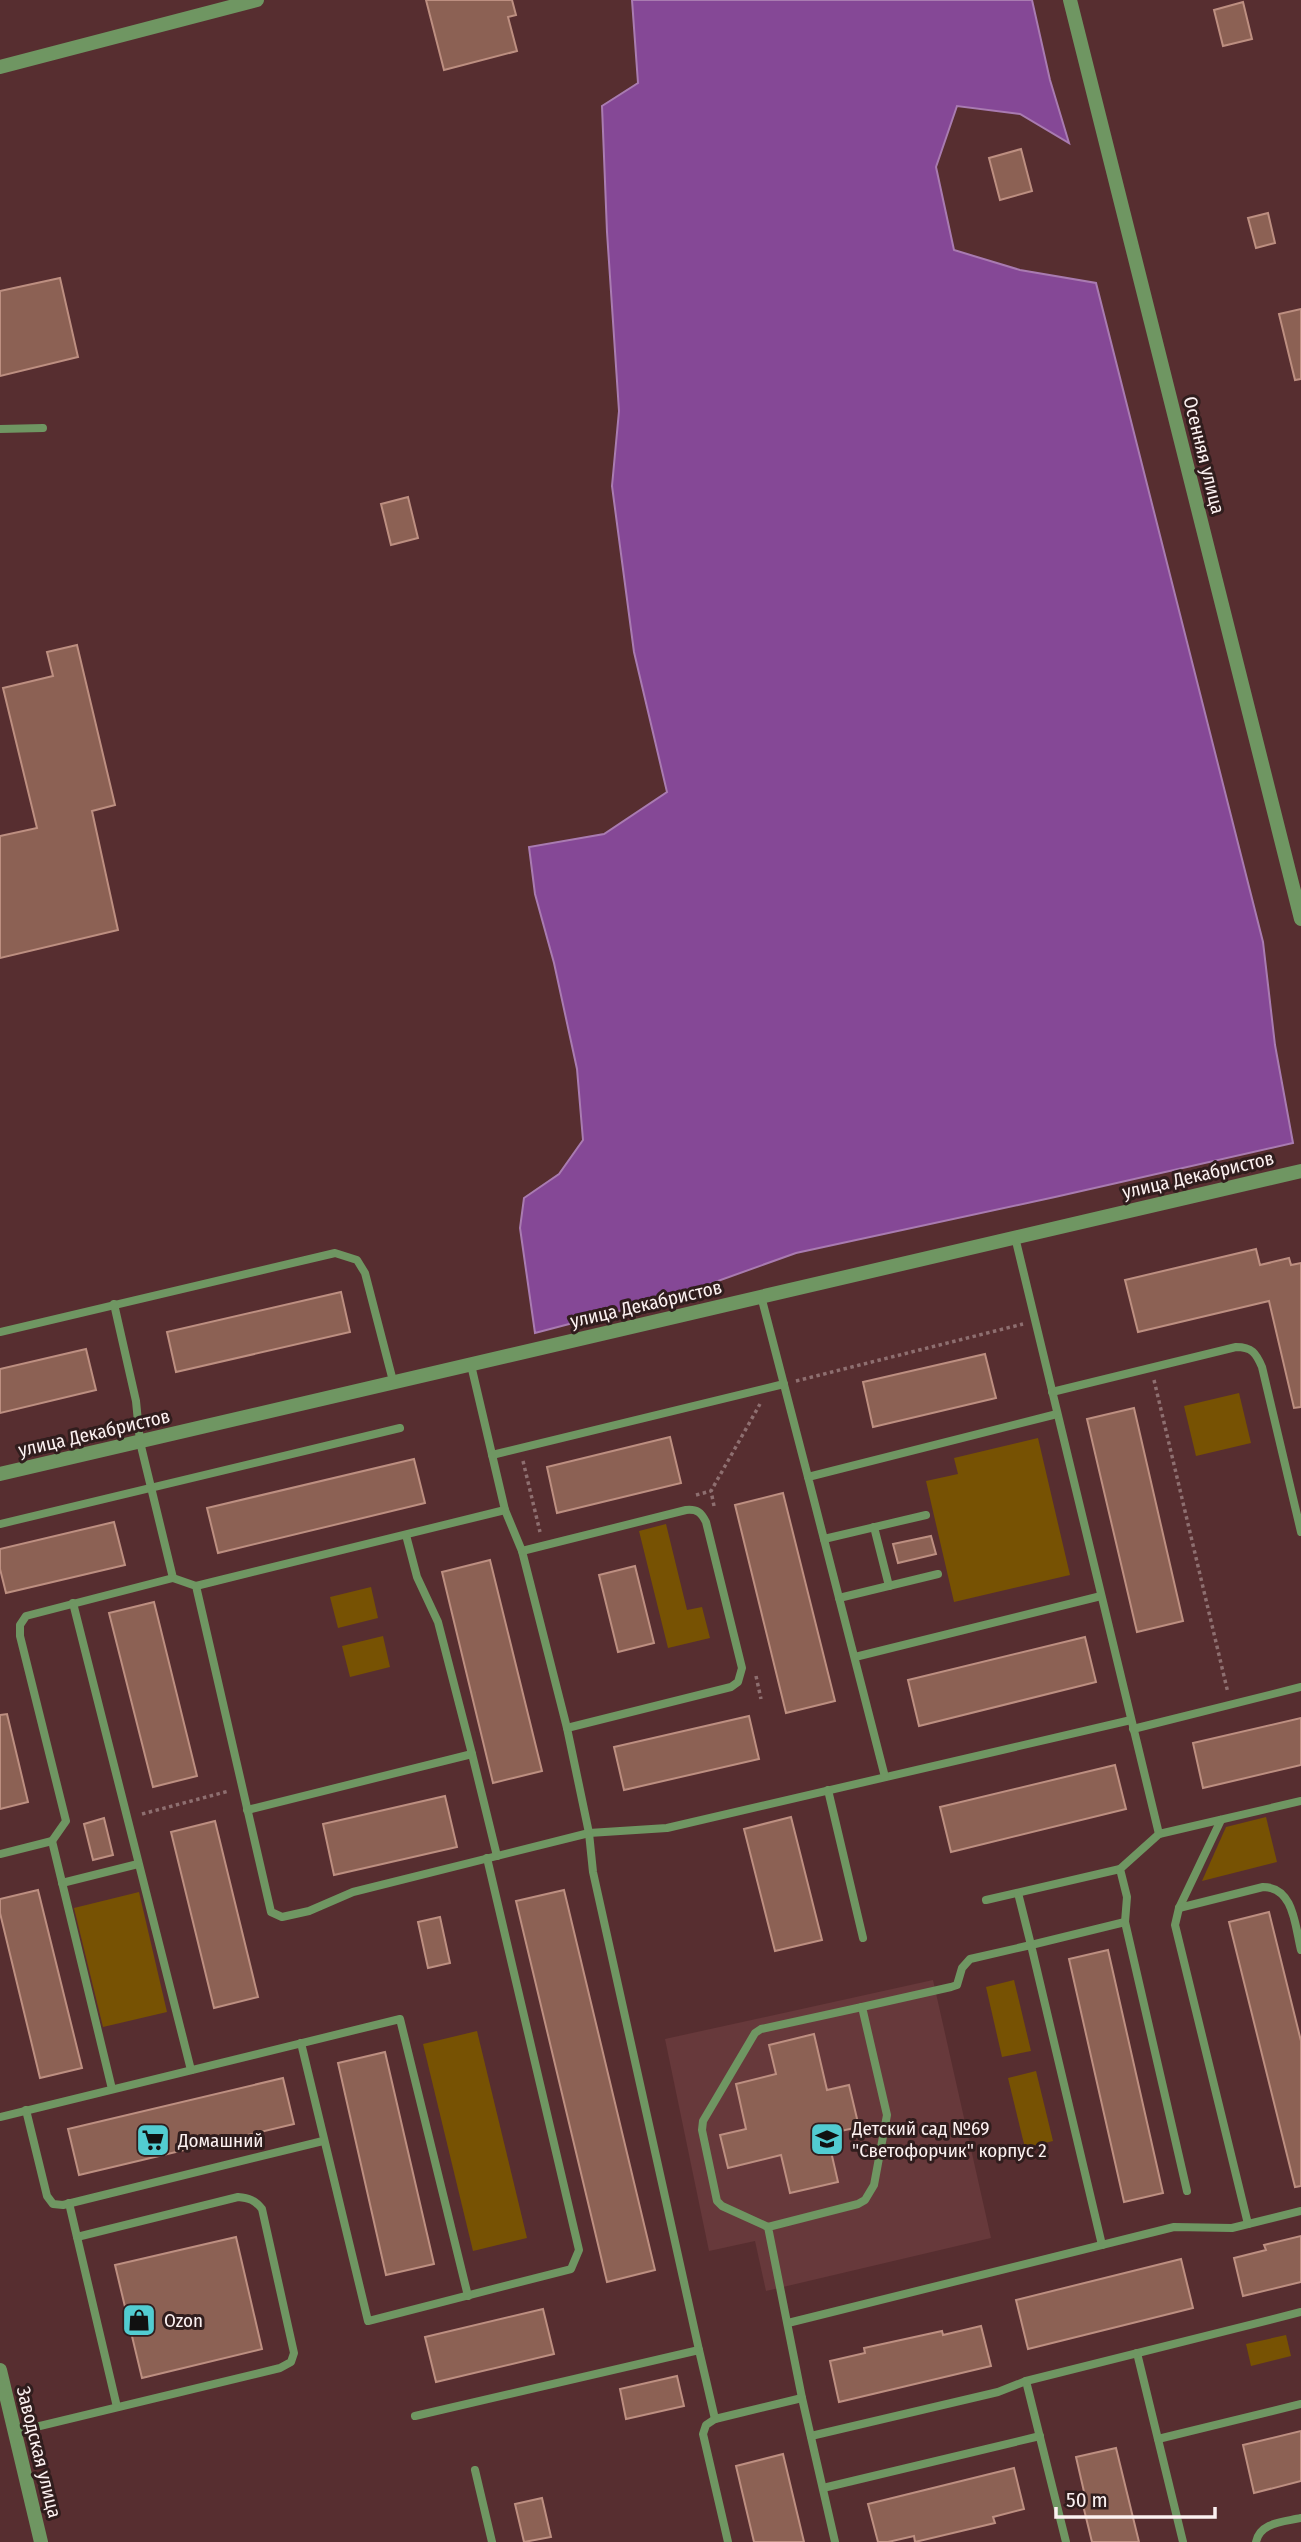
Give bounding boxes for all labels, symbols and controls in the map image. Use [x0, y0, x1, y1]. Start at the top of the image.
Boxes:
street label: Осенняя улица [1178, 394, 1230, 516]
street label: улица Декабристов [1120, 1146, 1276, 1204]
street label: улица Декабристов [568, 1275, 724, 1333]
street label: улица Декабристов [16, 1404, 172, 1462]
place label: Детский сад №69 "Светофорчик" корпус 2 [851, 2117, 1047, 2162]
school or university icon: Детский сад №69 "Светофорчик" корпус 2 [808, 2120, 846, 2158]
supermarket icon: Домашний [134, 2121, 172, 2159]
place label: Домашний [177, 2129, 264, 2152]
shop icon: Ozon [120, 2301, 158, 2339]
place label: Ozon [164, 2309, 203, 2332]
street label: Заводская улица [12, 2384, 66, 2520]
scale bar [1056, 2476, 1215, 2520]
text: 50 m [1066, 2487, 1108, 2513]

